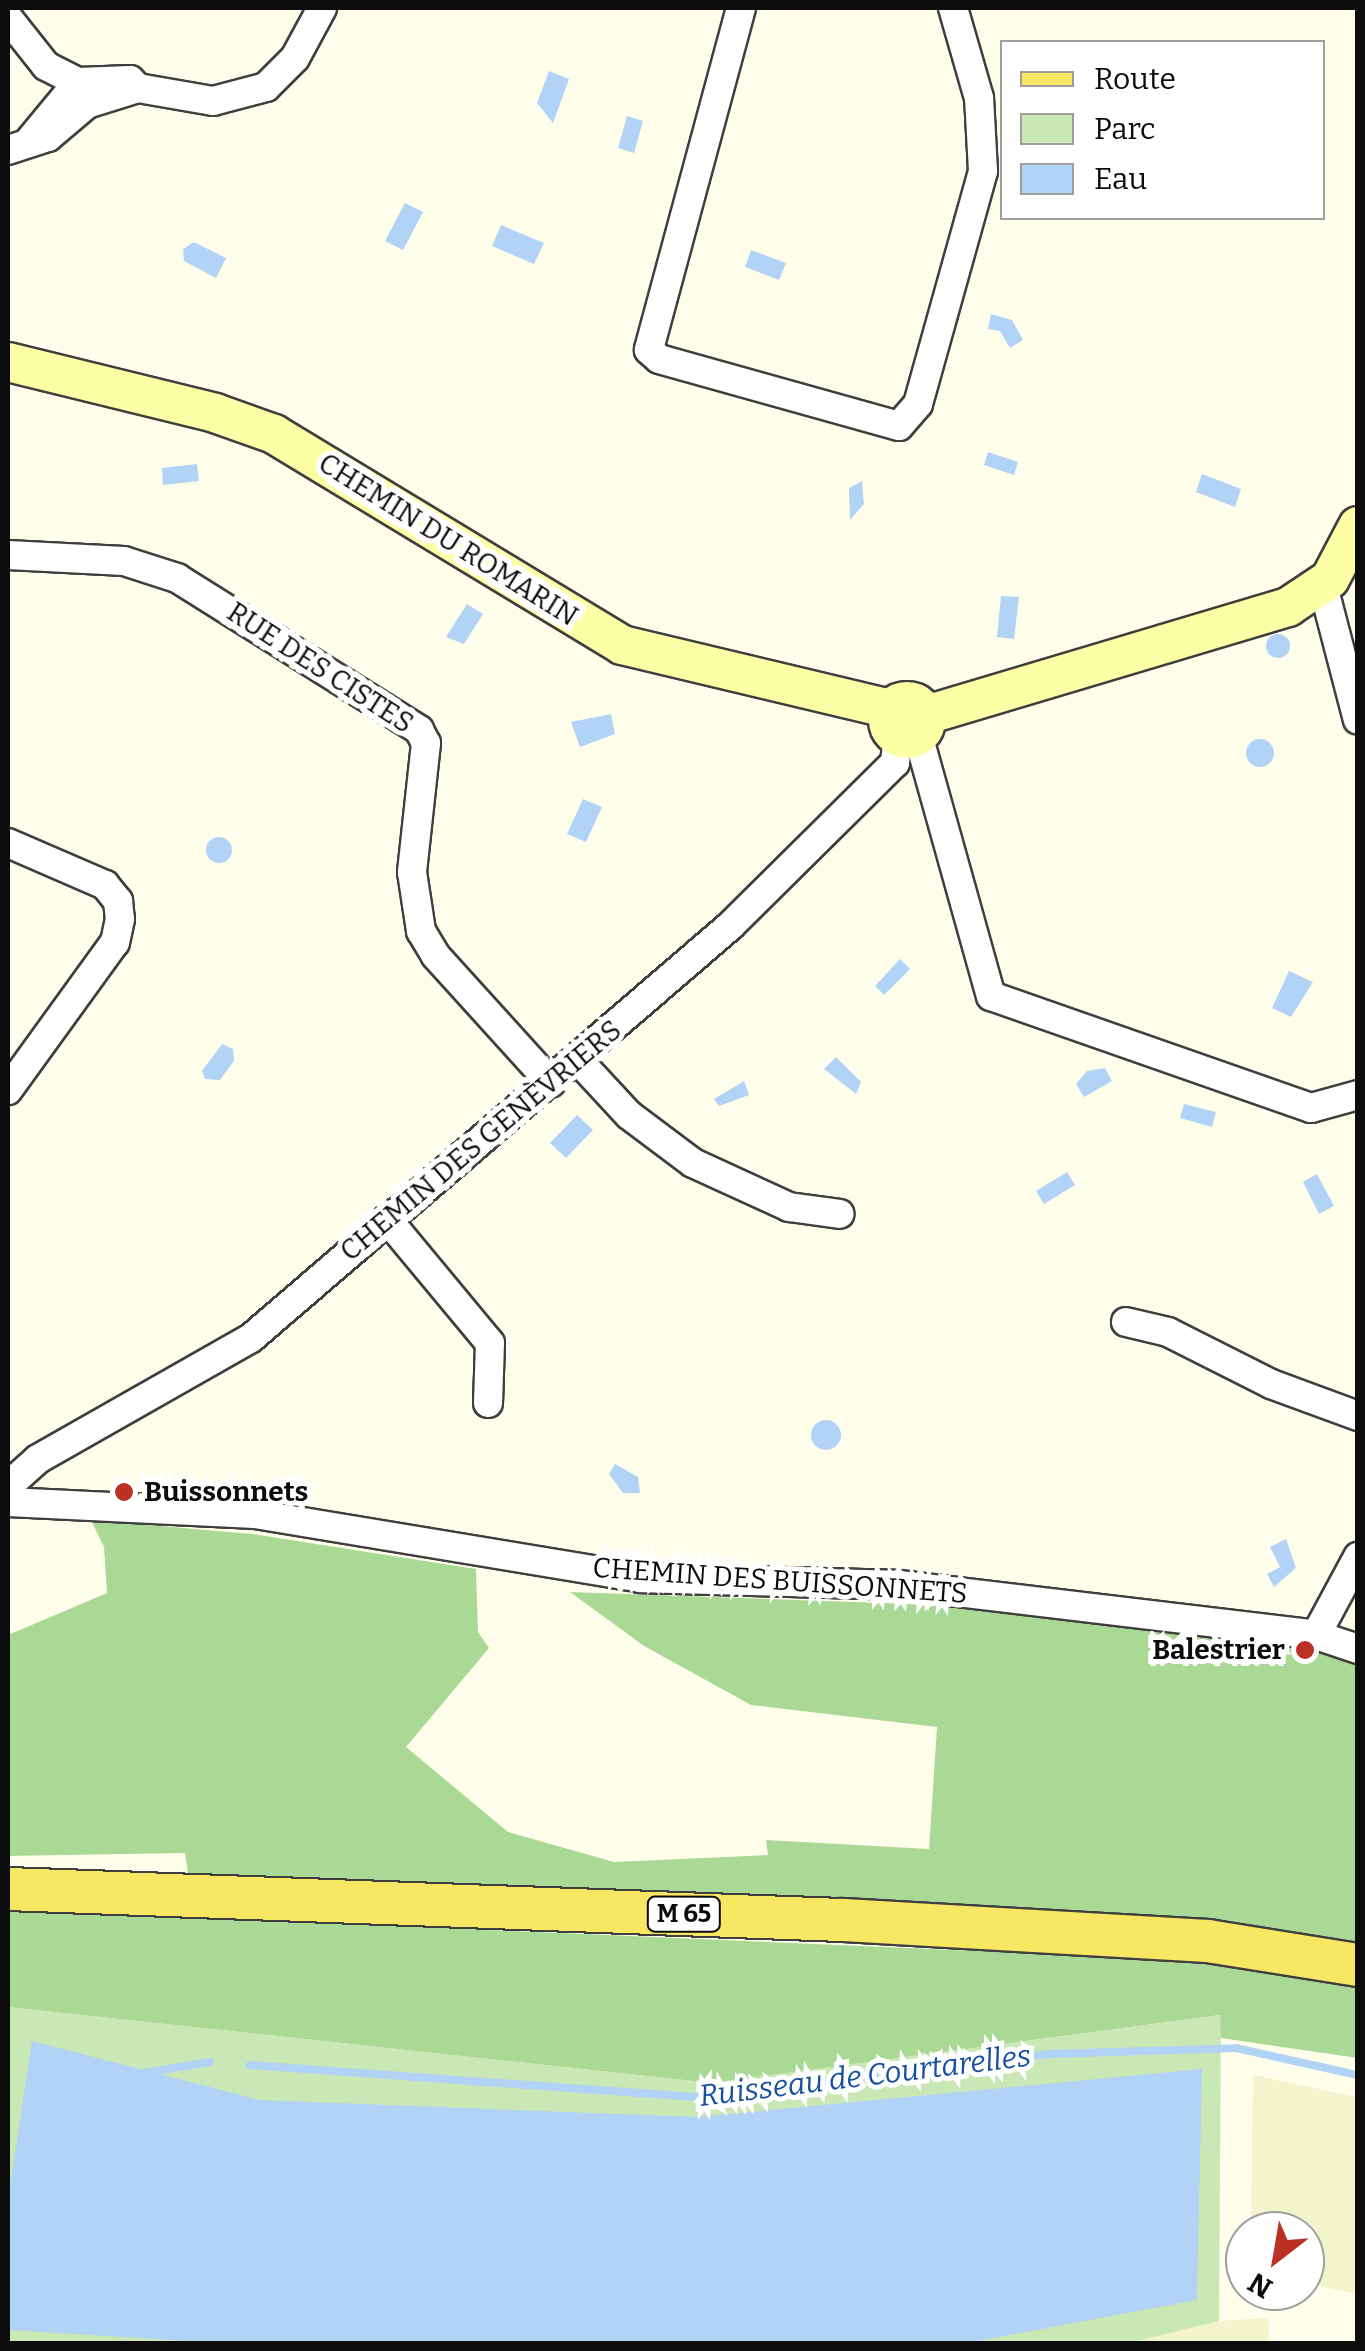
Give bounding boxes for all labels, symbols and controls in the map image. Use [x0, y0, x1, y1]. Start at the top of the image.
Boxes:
legend [1000, 40, 1325, 220]
text: Route [1094, 61, 1176, 97]
text: Parc [1094, 111, 1156, 147]
text: Eau [1094, 161, 1147, 197]
street label: CHEMIN DU ROMARIN [312, 446, 584, 634]
street label: RUE DES CISTES [221, 595, 419, 741]
street label: CHEMIN DES GENÈVRIERS [334, 1014, 628, 1268]
place label: Buissonnets [144, 1475, 308, 1509]
marker: Buissonnets [113, 1481, 135, 1503]
street label: CHEMIN DES BUISSONNETS [591, 1551, 969, 1611]
place label: Balestrier [1152, 1633, 1285, 1667]
marker: Balestrier [1294, 1639, 1316, 1661]
road number: M 65 [646, 1894, 722, 1934]
water label: Ruisseau de Courtarelles [697, 2038, 1033, 2114]
north arrow [1225, 2211, 1325, 2311]
text: N [1243, 2266, 1278, 2305]

